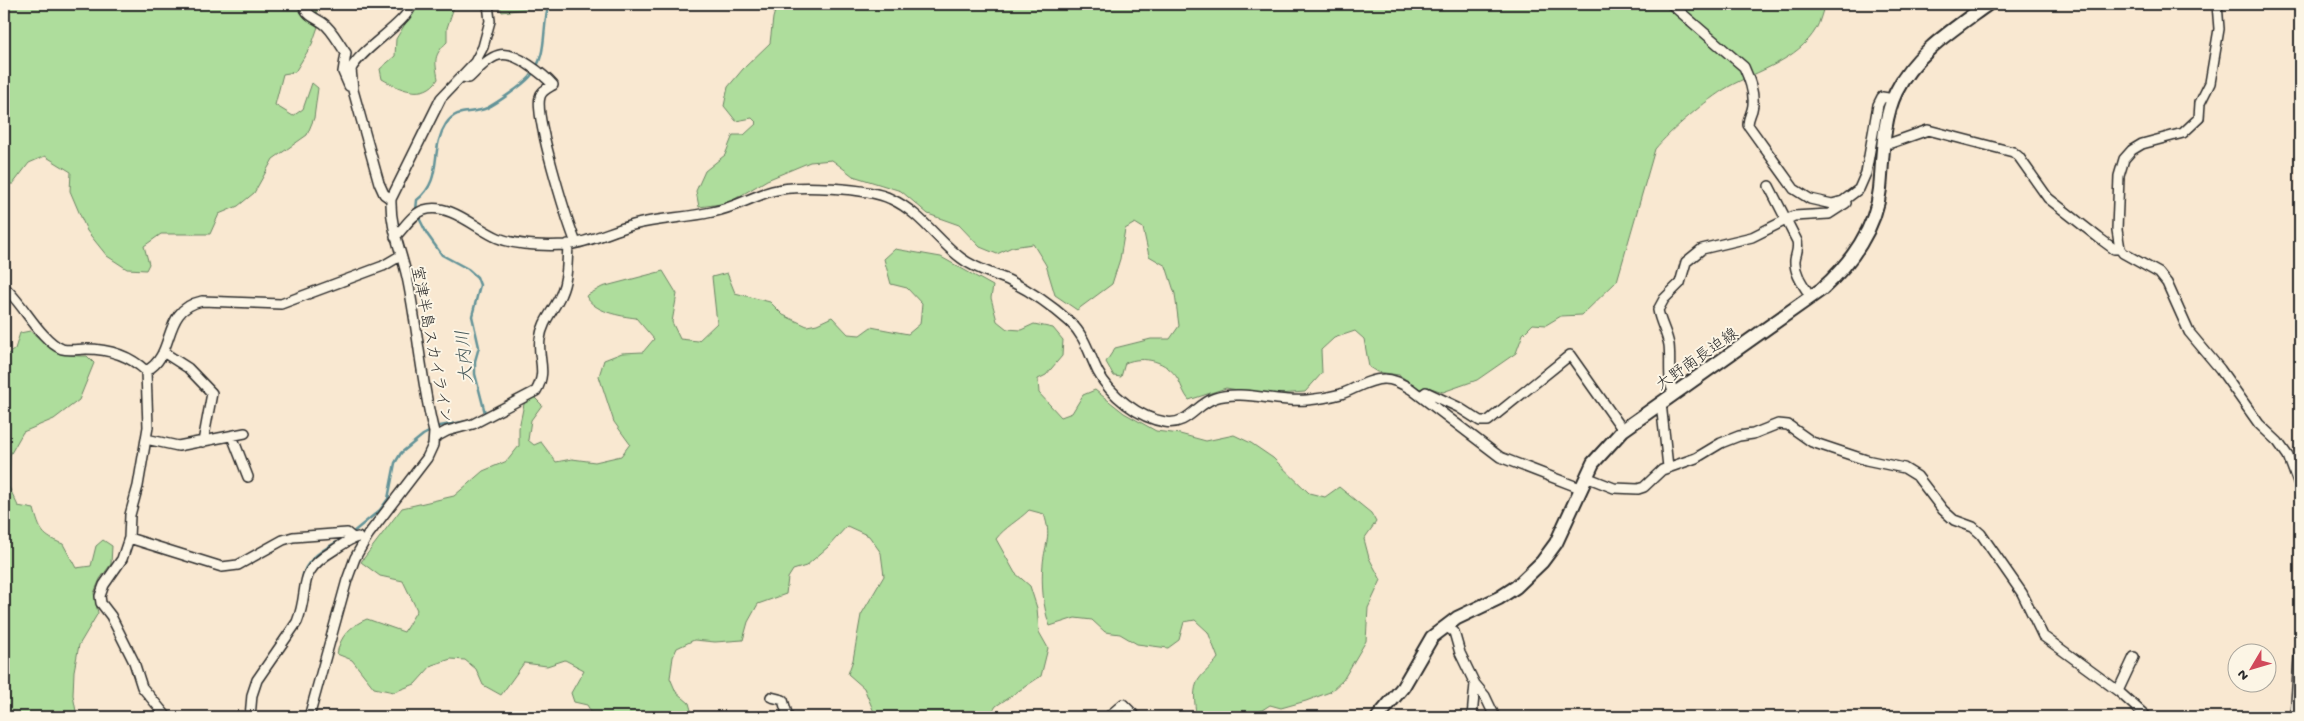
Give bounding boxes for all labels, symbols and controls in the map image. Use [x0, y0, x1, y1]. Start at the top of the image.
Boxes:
street label: 室津半島スカイライン [405, 264, 456, 425]
street label: 大野南長迫線 [1652, 324, 1743, 396]
water label: 大内川 [453, 329, 479, 385]
north arrow [2226, 644, 2276, 694]
text: N [2234, 666, 2253, 683]

